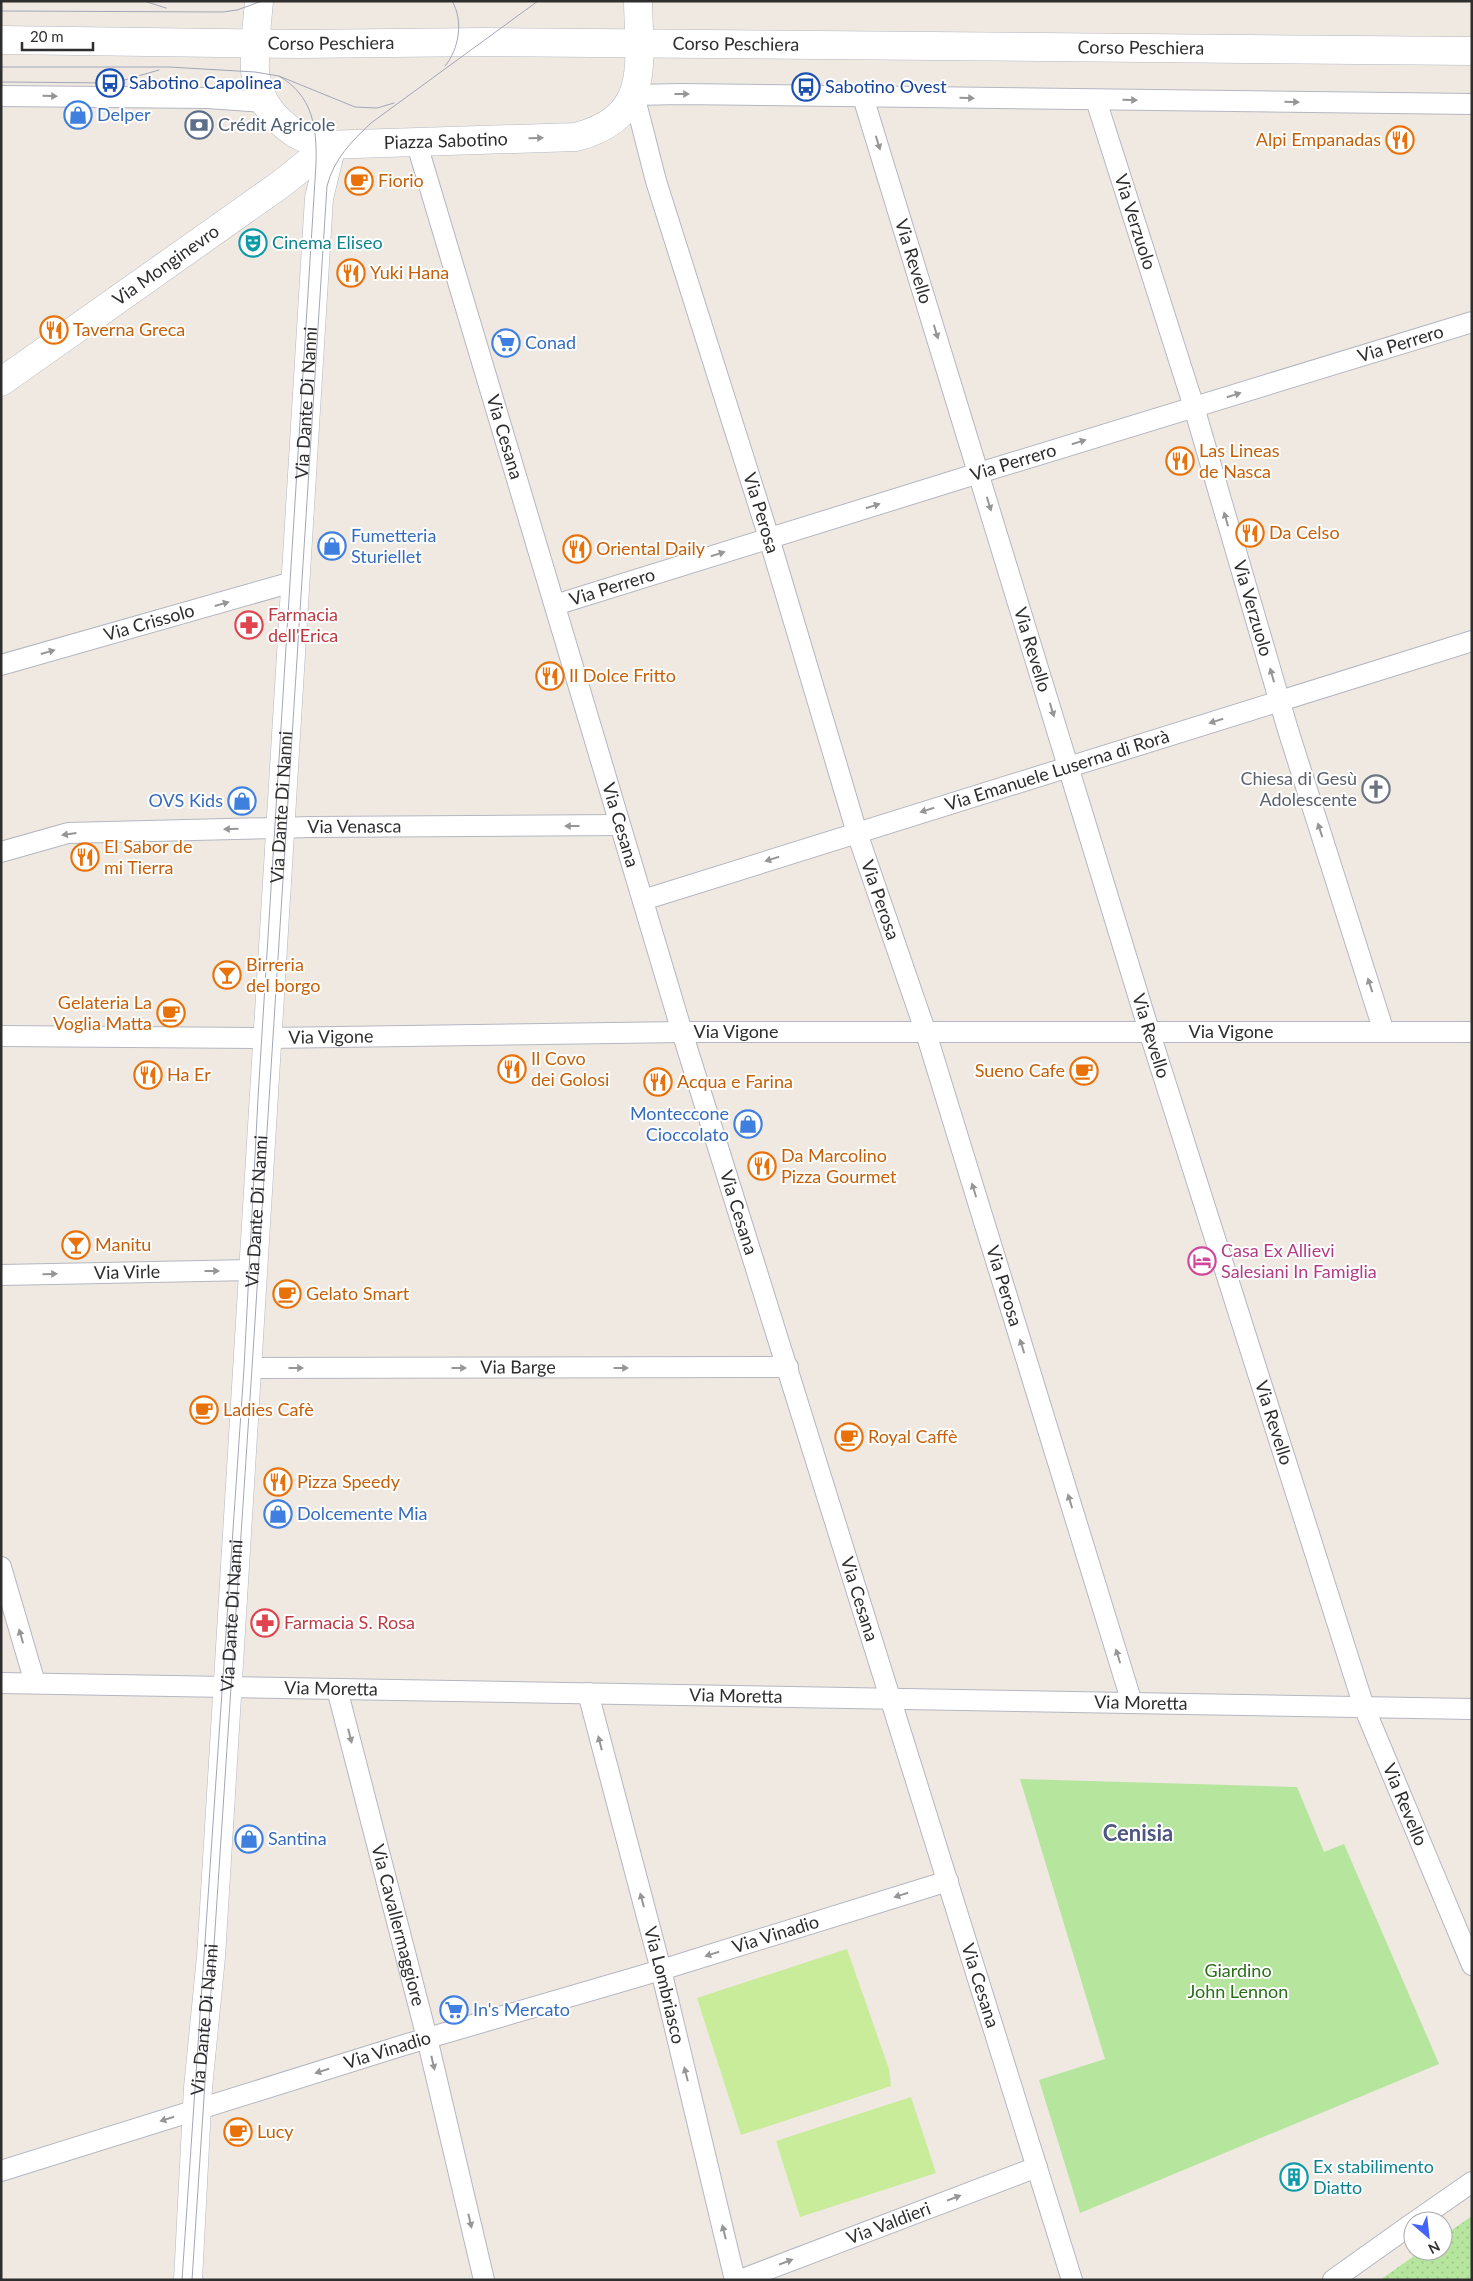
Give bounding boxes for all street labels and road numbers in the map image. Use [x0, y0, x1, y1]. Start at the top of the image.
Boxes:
street label: Corso Peschiera [267, 31, 394, 54]
street label: Corso Peschiera [672, 32, 799, 55]
street label: Corso Peschiera [1077, 35, 1204, 59]
street label: Piazza Sabotino [384, 127, 508, 153]
street label: Via Verzuolo [1110, 171, 1161, 272]
street label: Via Revello [891, 216, 938, 306]
street label: Via Monginevro [108, 219, 223, 310]
street label: Via Perrero [1355, 319, 1446, 366]
street label: Via Dante Di Nanni [290, 326, 321, 479]
street label: Via Cesana [482, 392, 528, 482]
street label: Via Perrero [967, 438, 1059, 485]
street label: Via Perosa [739, 470, 785, 556]
street label: Via Verzuolo [1229, 557, 1278, 659]
street label: Via Perrero [566, 563, 658, 610]
street label: Via Crissolo [101, 599, 197, 645]
street label: Via Revello [1010, 604, 1057, 694]
street label: Via Emanuele Luserna di Rorà [942, 724, 1172, 815]
street label: Via Dante Di Nanni [265, 730, 296, 884]
street label: Via Cesana [598, 780, 644, 870]
street label: Via Venasca [307, 814, 401, 837]
street label: Via Perosa [857, 857, 905, 943]
street label: Via Revello [1128, 991, 1175, 1081]
street label: Via Vigone [693, 1020, 778, 1042]
street label: Via Vigone [1188, 1020, 1273, 1042]
street label: Via Vigone [288, 1024, 374, 1048]
street label: Via Dante Di Nanni [240, 1135, 271, 1288]
street label: Via Cesana [716, 1167, 763, 1257]
street label: Via Perosa [982, 1243, 1028, 1329]
street label: Via Virle [94, 1260, 160, 1283]
street label: Via Barge [480, 1355, 556, 1378]
street label: Via Revello [1251, 1378, 1298, 1468]
street label: Via Dante Di Nanni [215, 1539, 247, 1692]
street label: Via Cesana [837, 1554, 884, 1644]
street label: Via Moretta [284, 1676, 378, 1700]
street label: Via Moretta [689, 1683, 783, 1707]
street label: Via Moretta [1094, 1690, 1188, 1714]
street label: Via Revello [1379, 1760, 1433, 1849]
street label: Via Cavallermaggiore [367, 1842, 430, 2008]
street label: Via Vinadio [729, 1910, 821, 1957]
street label: Via Lombriasco [640, 1924, 690, 2046]
street label: Via Cesana [957, 1940, 1004, 2030]
street label: Via Dante Di Nanni [186, 1943, 222, 2096]
street label: Via Vinadio [341, 2026, 433, 2073]
street label: Via Valdieri [843, 2197, 933, 2249]

